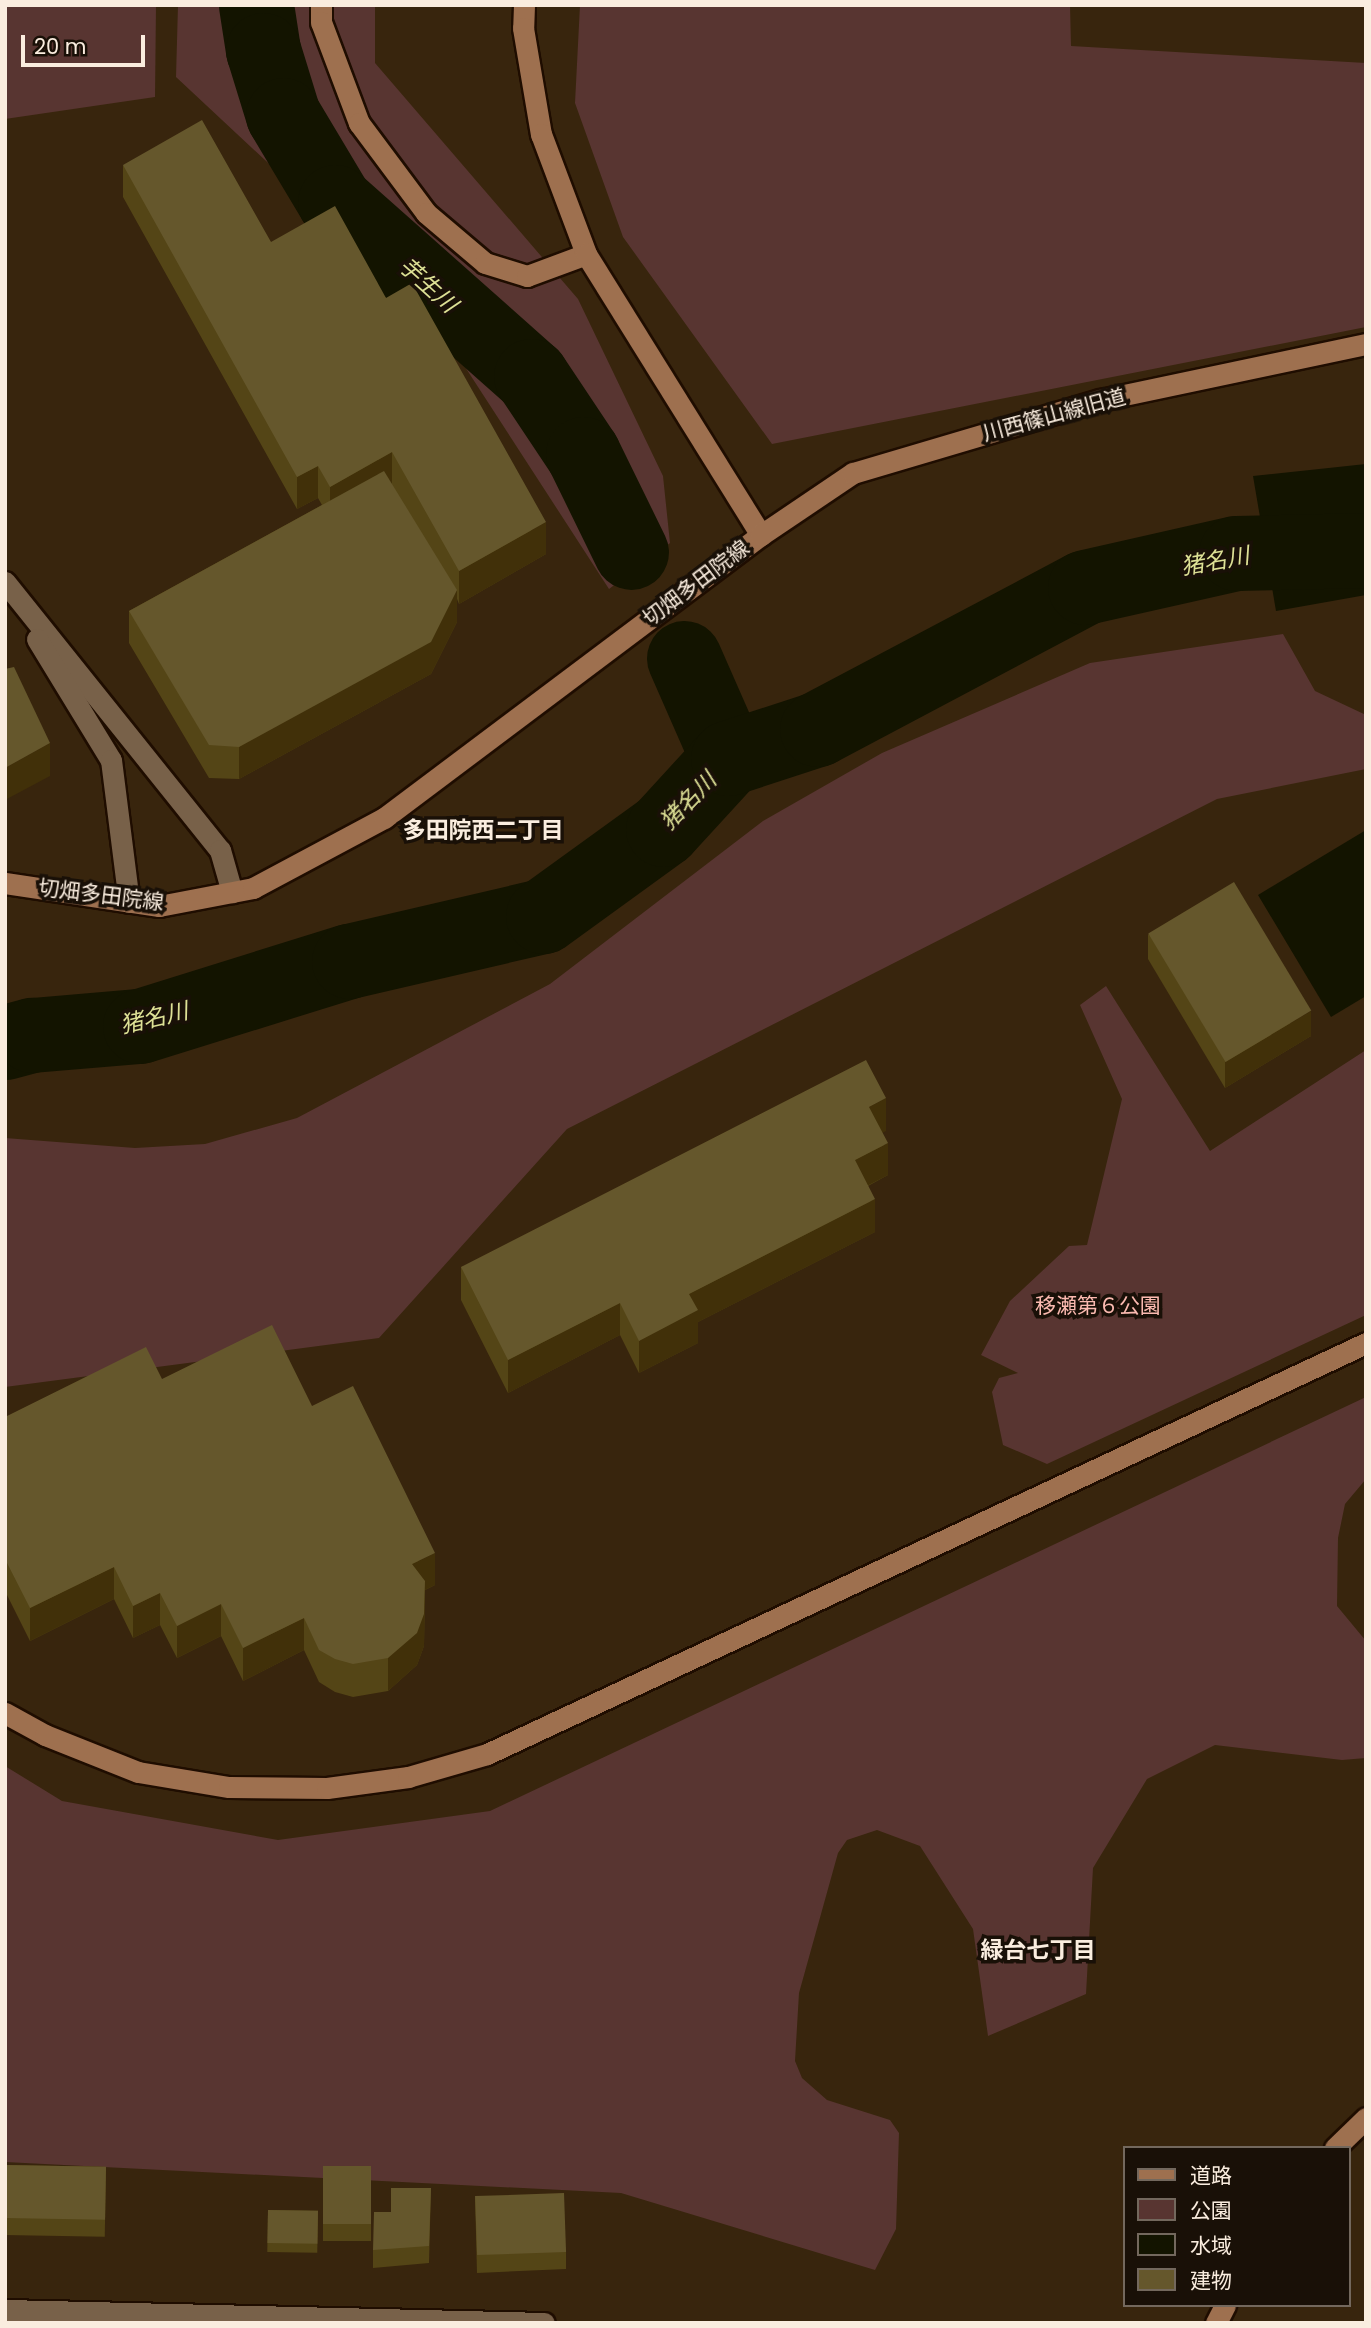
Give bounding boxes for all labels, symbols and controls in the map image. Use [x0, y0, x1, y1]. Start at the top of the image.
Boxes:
scale bar [24, 21, 149, 65]
text: 20 m [34, 32, 87, 61]
water label: 芋生川 [393, 252, 463, 318]
street label: 川西篠山線旧道 [980, 384, 1128, 446]
street label: 切畑多田院線 [638, 535, 754, 631]
water label: 猪名川 [1179, 541, 1251, 581]
water label: 猪名川 [654, 767, 722, 835]
district label: 多田院西二丁目 [403, 816, 563, 844]
street label: 切畑多田院線 [37, 875, 165, 915]
water label: 猪名川 [117, 997, 191, 1039]
park label: 移瀬第６公園 [1035, 1293, 1161, 1319]
district label: 緑台七丁目 [981, 1936, 1095, 1964]
legend [1122, 2146, 1350, 2307]
text: 道路 [1190, 2161, 1232, 2190]
text: 公園 [1190, 2196, 1232, 2225]
text: 水域 [1190, 2231, 1232, 2260]
text: 建物 [1190, 2266, 1232, 2295]

